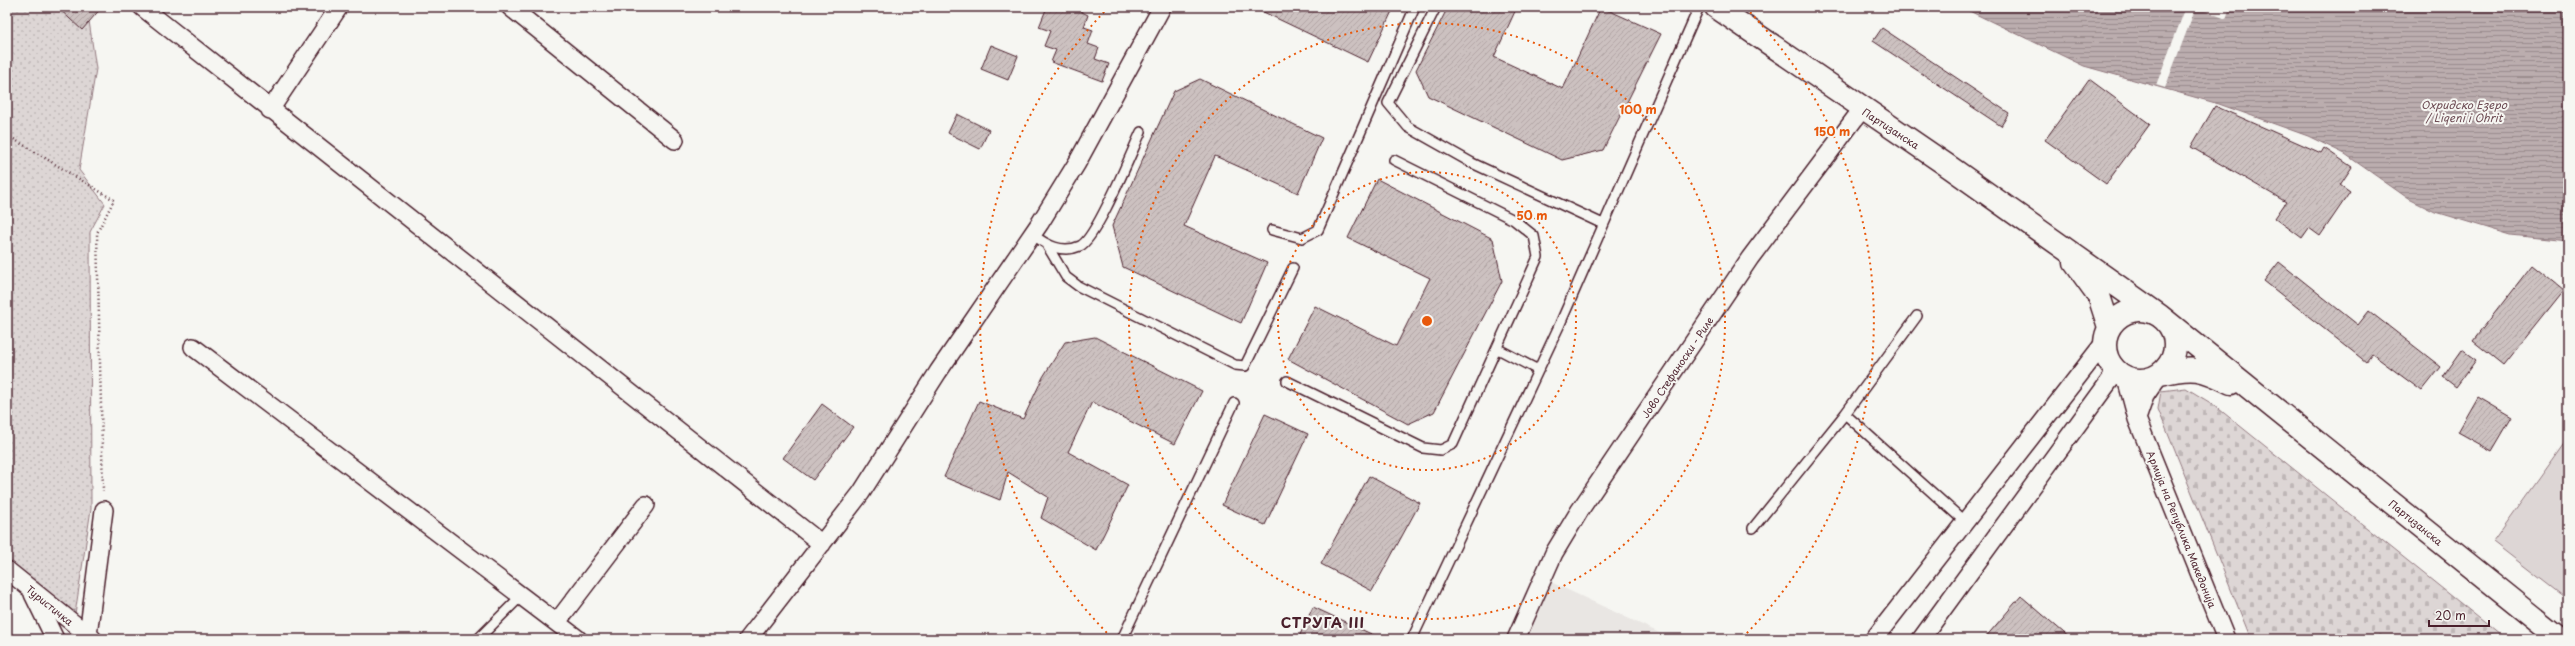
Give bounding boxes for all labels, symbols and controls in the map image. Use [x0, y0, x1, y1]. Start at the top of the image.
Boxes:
water label: Охридско Езеро / Liqeni i Ohrit [2421, 96, 2508, 126]
text: 100 m [1619, 100, 1657, 118]
street label: Партизанска [1860, 104, 1923, 153]
text: 150 m [1814, 122, 1850, 140]
text: 50 m [1516, 206, 1548, 224]
street label: Јово Стефаноски - Риле [1637, 313, 1717, 421]
centre of rings [1420, 314, 1434, 328]
street label: Армија на Република Македонија [2143, 448, 2221, 611]
street label: Партизанска [2386, 496, 2447, 549]
street label: Туристичка [23, 581, 77, 629]
scale bar [2429, 602, 2489, 628]
text: 20 m [2435, 606, 2466, 624]
district label: СТРУГА III [1281, 612, 1365, 633]

